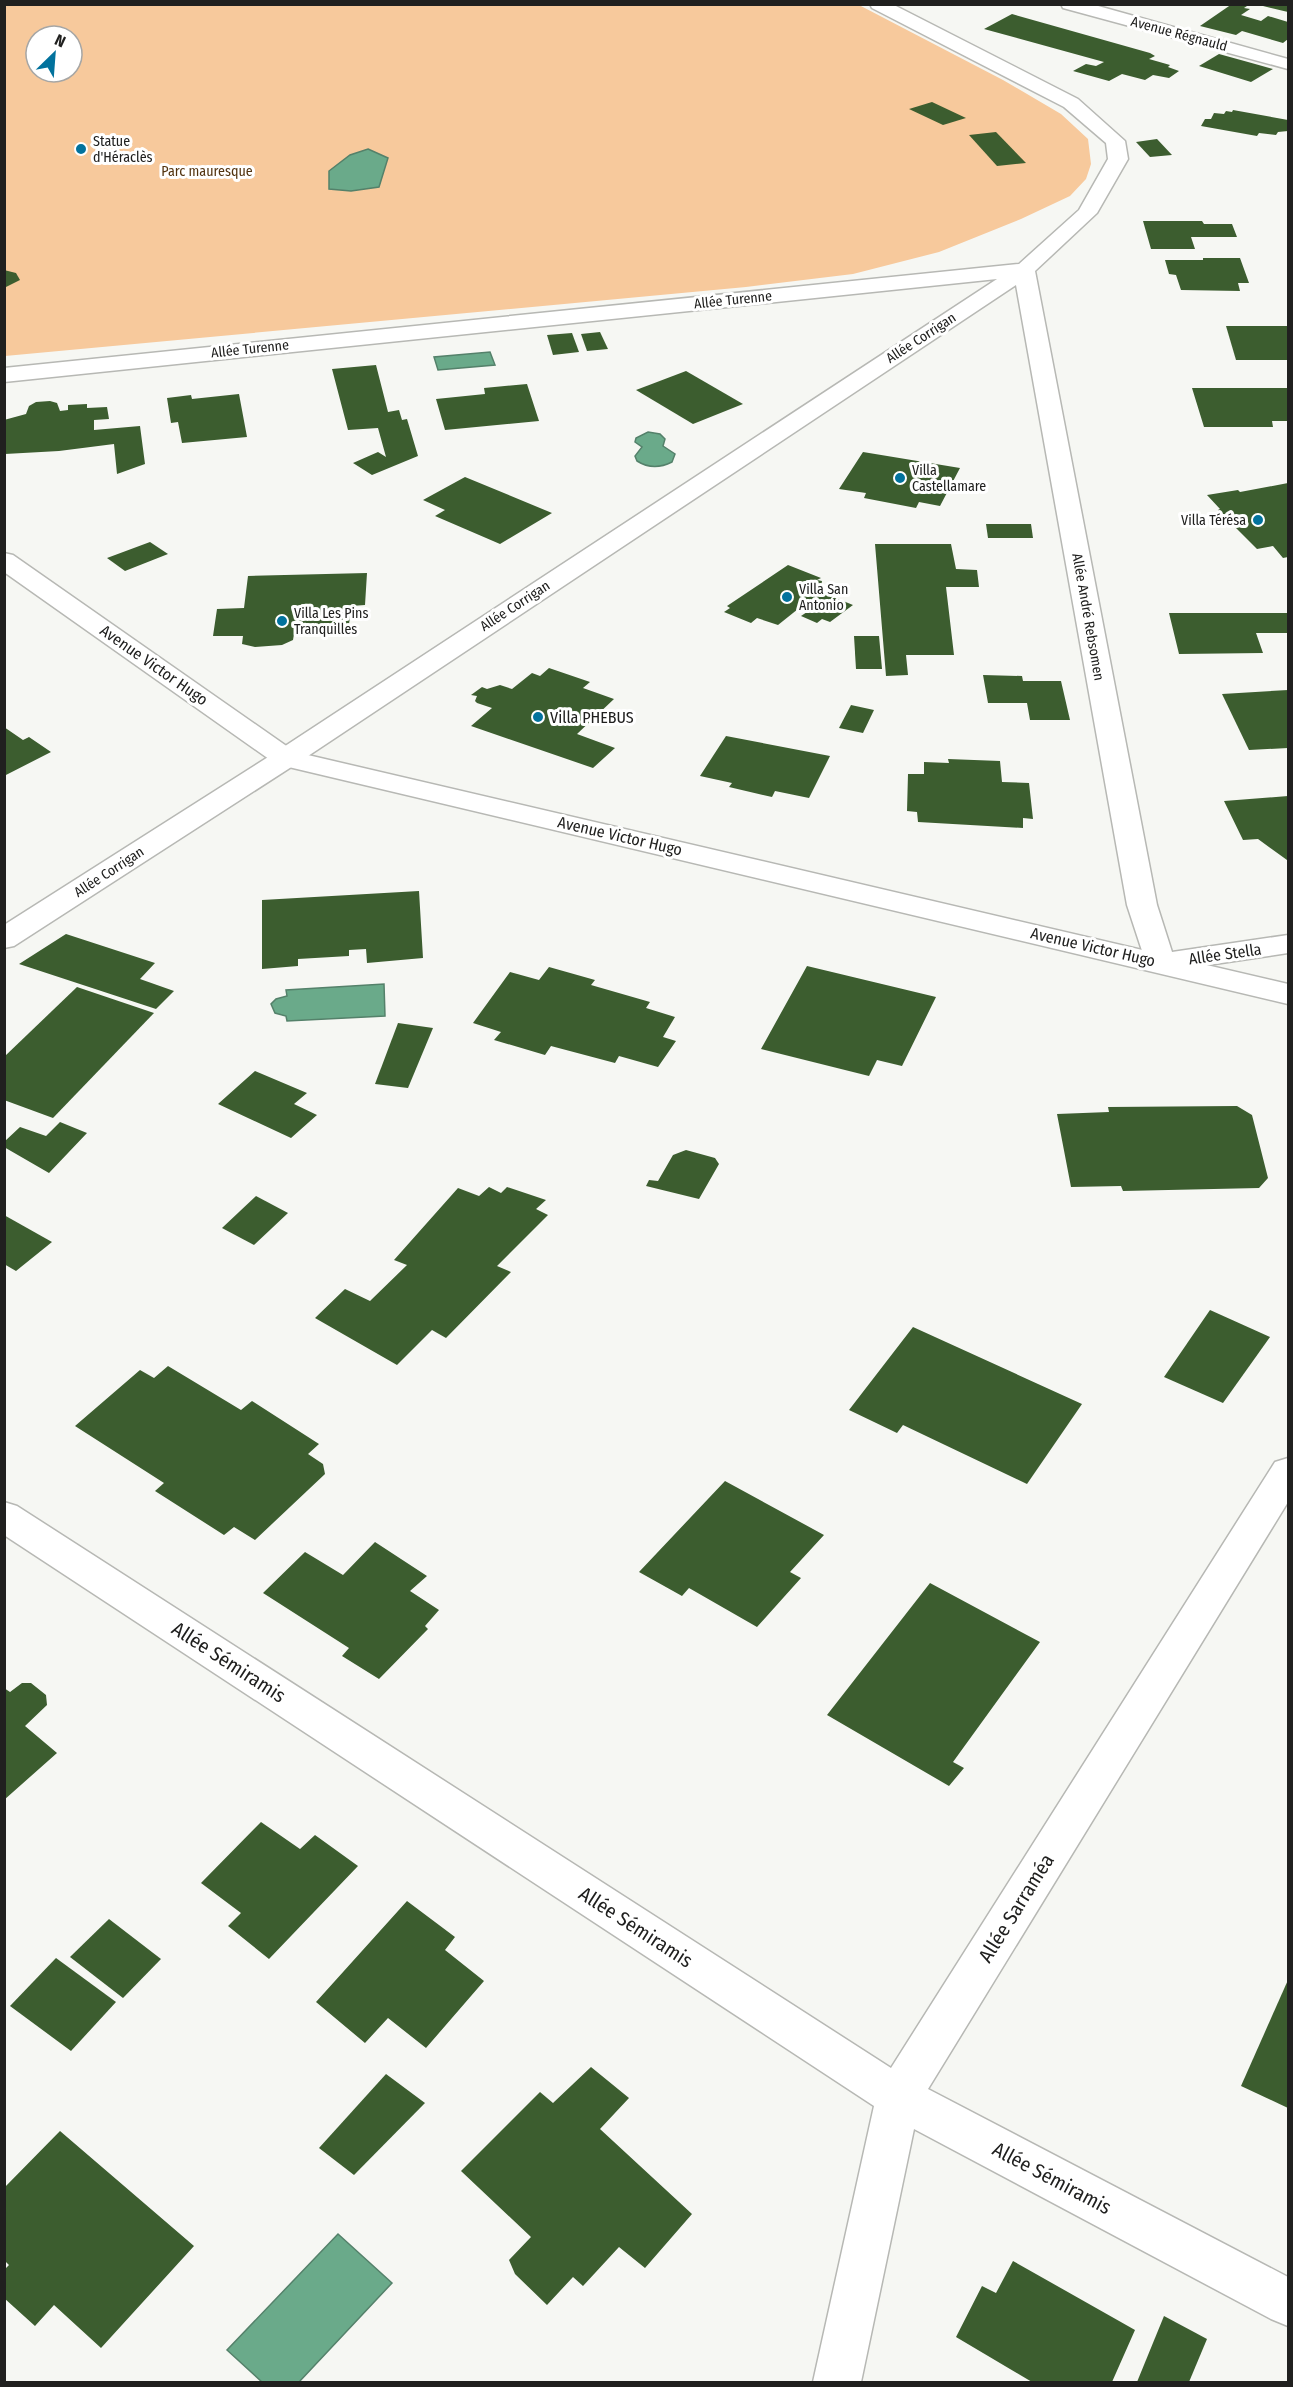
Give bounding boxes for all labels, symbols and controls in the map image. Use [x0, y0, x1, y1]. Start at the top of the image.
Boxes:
street label: Avenue Régnauld [1129, 13, 1229, 55]
north arrow [24, 24, 84, 84]
text: N [52, 30, 68, 51]
place label: Statue d'Héraclès [93, 133, 153, 166]
marker: Statue d'Héraclès [74, 142, 88, 156]
park label: Parc mauresque [161, 163, 253, 180]
street label: Allée Turenne [693, 287, 773, 313]
street label: Allée Corrigan [883, 309, 959, 367]
street label: Allée Turenne [210, 336, 290, 362]
place label: Villa Castellamare [912, 462, 986, 495]
marker: Villa Castellamare [893, 471, 907, 485]
place label: Villa Térésa [1181, 512, 1246, 529]
marker: Villa Térésa [1251, 513, 1265, 527]
street label: Allée André Rebsomen [1068, 552, 1108, 682]
street label: Allée Corrigan [477, 577, 553, 635]
place label: Villa San Antonio [799, 581, 848, 614]
marker: Villa San Antonio [780, 590, 794, 604]
place label: Villa Les Pins Tranquilles [294, 605, 368, 638]
marker: Villa Les Pins Tranquilles [275, 614, 289, 628]
street label: Avenue Victor Hugo [96, 621, 212, 709]
place label: Villa PHEBUS [550, 708, 634, 727]
marker: Villa PHEBUS [531, 710, 545, 724]
street label: Avenue Victor Hugo [556, 812, 684, 860]
street label: Allée Corrigan [71, 843, 147, 901]
street label: Avenue Victor Hugo [1029, 923, 1157, 971]
street label: Allée Stella [1187, 939, 1263, 969]
street label: Allée Sémiramis [168, 1616, 290, 1708]
street label: Allée Sarraméa [973, 1849, 1059, 1967]
street label: Allée Sémiramis [575, 1881, 697, 1973]
street label: Allée Sémiramis [989, 2137, 1115, 2219]

